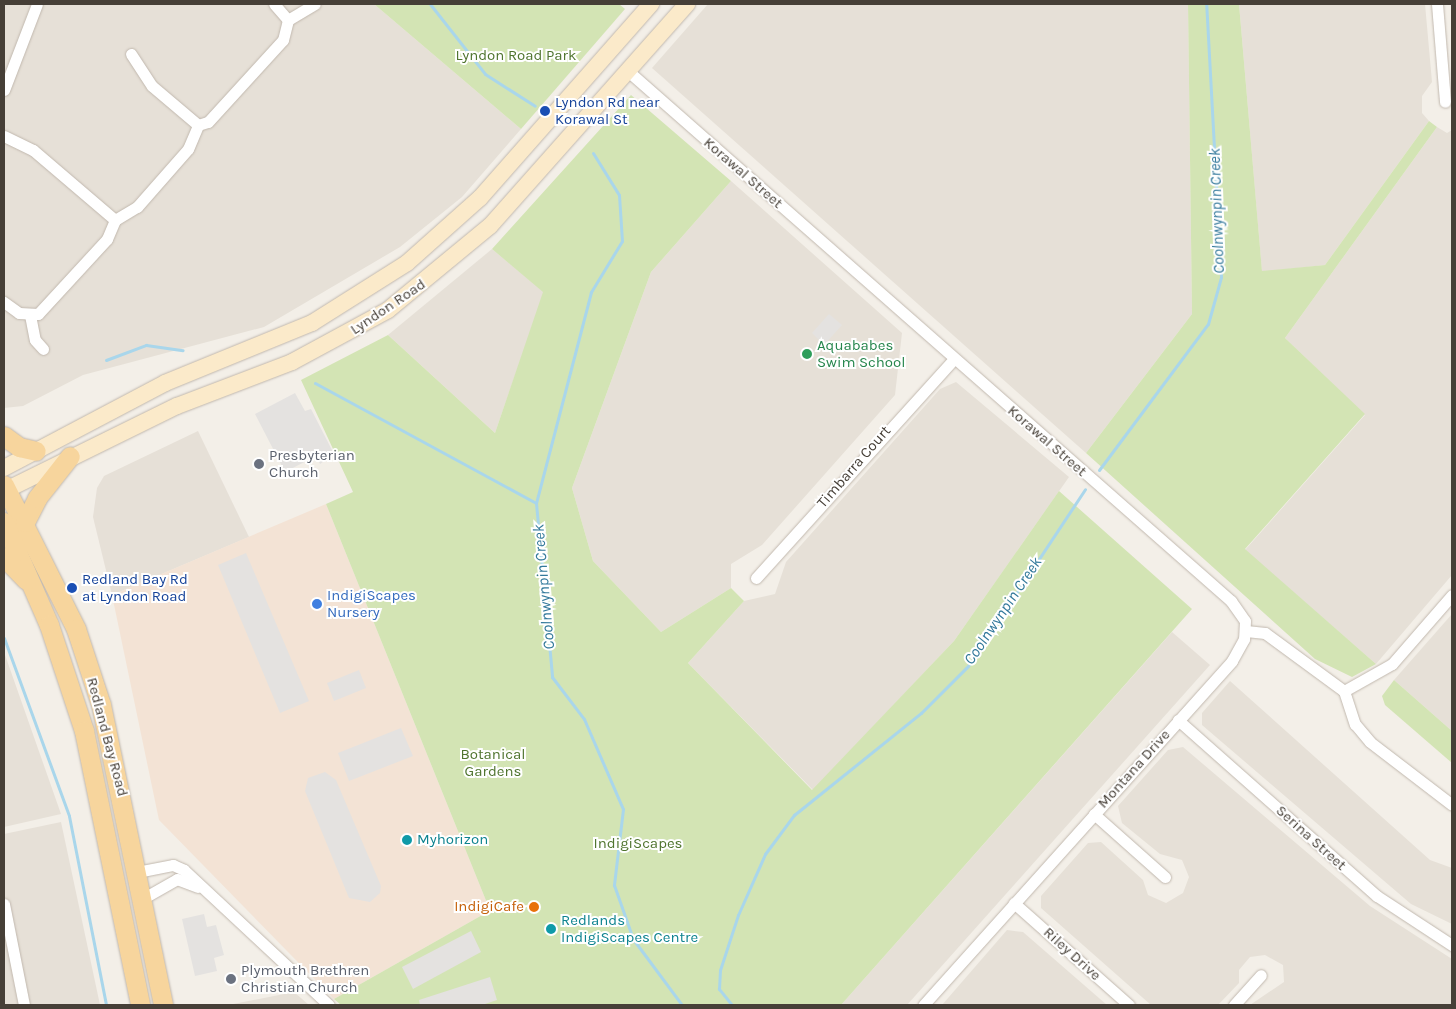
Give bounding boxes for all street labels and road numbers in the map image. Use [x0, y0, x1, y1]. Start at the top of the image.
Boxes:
street label: Korawal Street [700, 134, 786, 212]
street label: Lyndon Road [347, 275, 429, 339]
street label: Korawal Street [1004, 402, 1090, 480]
street label: Timbarra Court [813, 422, 895, 512]
street label: Redland Bay Road [82, 676, 132, 798]
street label: Montana Drive [1094, 726, 1174, 812]
street label: Serina Street [1272, 802, 1350, 874]
street label: Riley Drive [1040, 924, 1104, 984]

